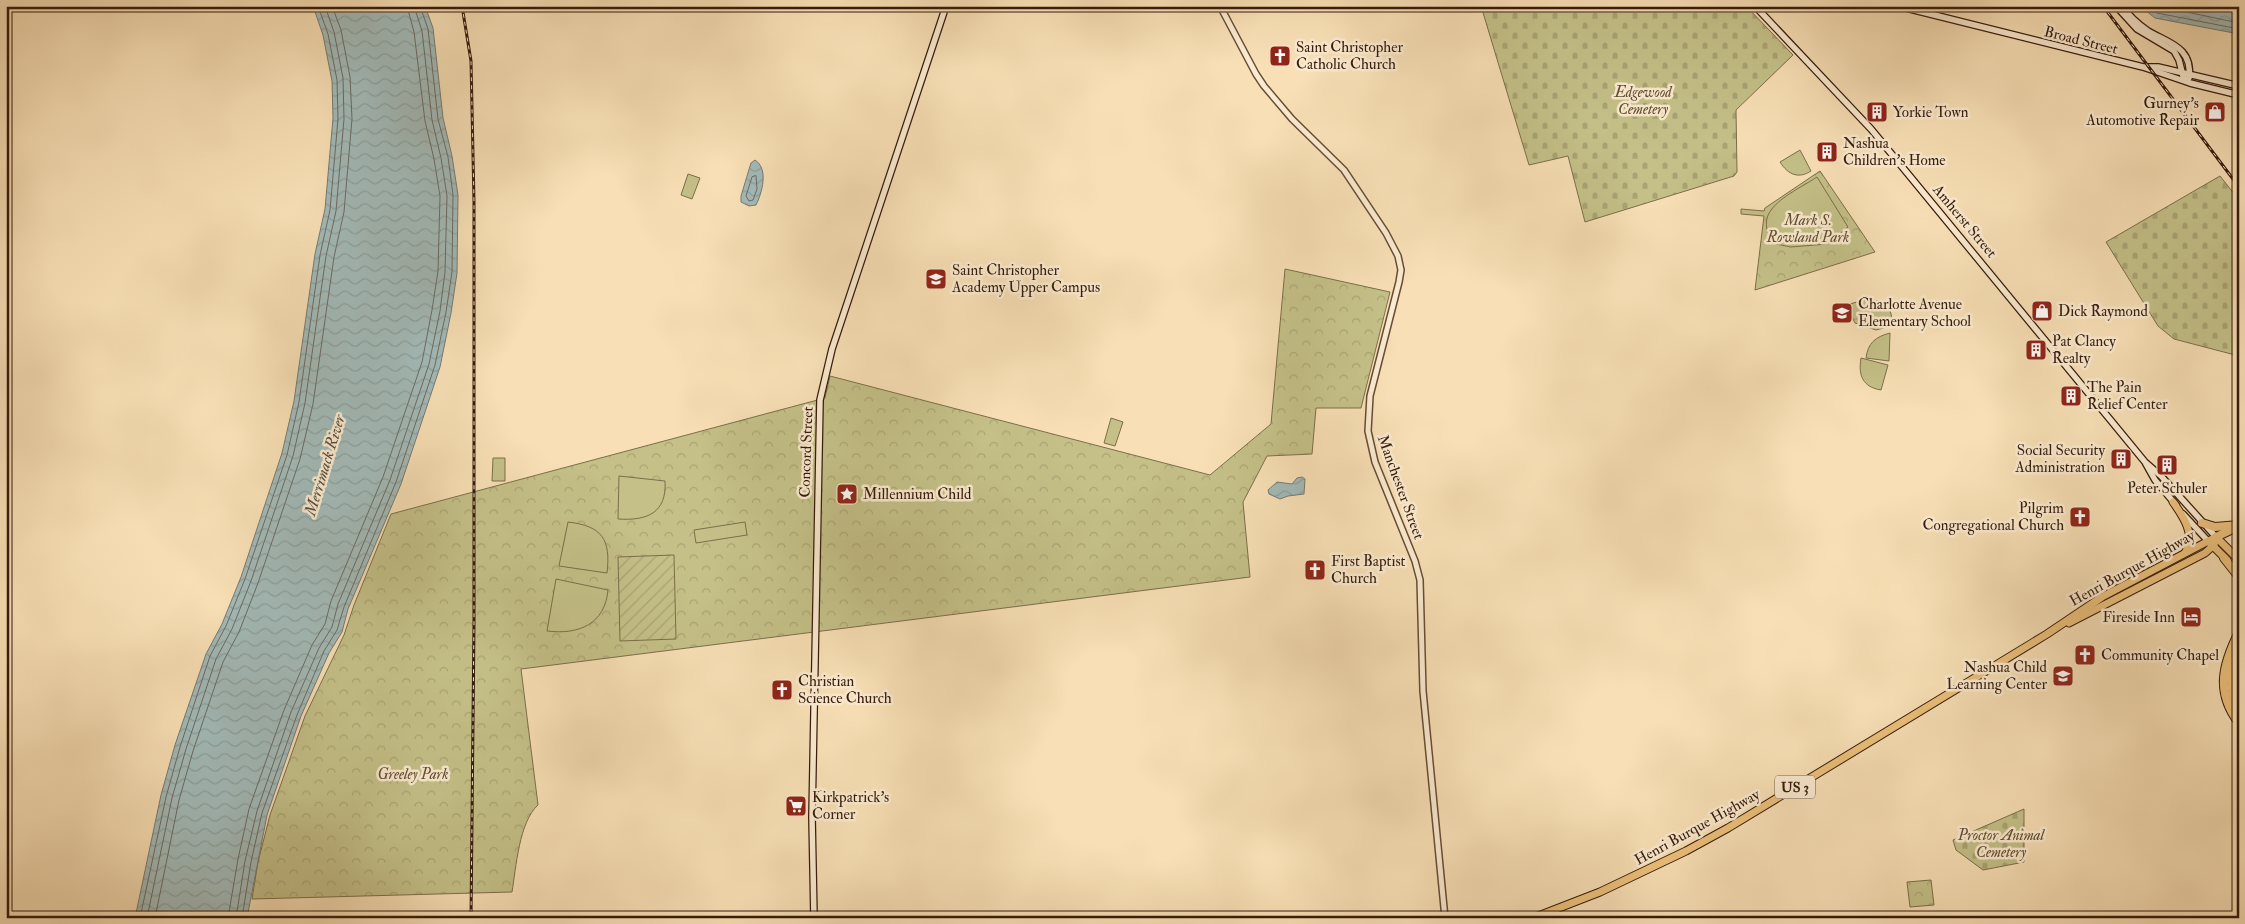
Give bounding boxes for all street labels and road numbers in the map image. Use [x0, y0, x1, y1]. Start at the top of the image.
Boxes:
street label: Broad Street [2042, 22, 2120, 59]
street label: Amherst Street [1928, 180, 2001, 262]
street label: Concord Street [795, 406, 818, 498]
street label: Manchester Street [1373, 432, 1428, 542]
street label: Henri Burque Highway [2066, 526, 2199, 611]
road number: US 3 [1775, 776, 1815, 799]
street label: Henri Burque Highway [1631, 785, 1764, 870]

